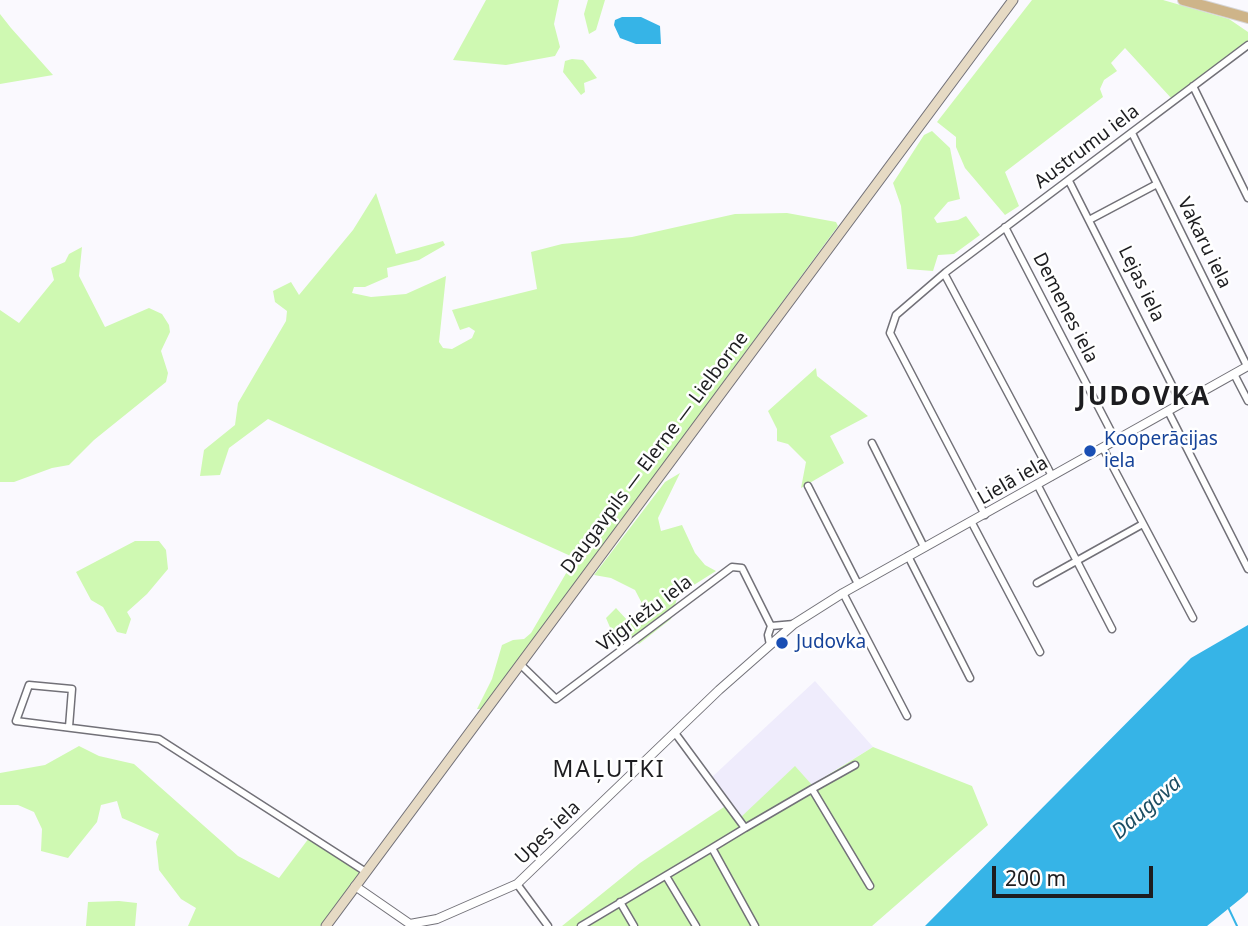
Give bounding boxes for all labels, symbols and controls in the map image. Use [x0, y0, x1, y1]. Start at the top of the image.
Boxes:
street label: Austrumu iela [1030, 100, 1144, 194]
street label: Vakaru iela [1172, 194, 1236, 292]
street label: Lejas iela [1113, 242, 1169, 326]
street label: Demenes iela [1027, 249, 1103, 367]
street label: Daugavpils — Elerne — Lielborne [557, 328, 753, 578]
district label: JUDOVKA [1078, 382, 1210, 414]
place label: Kooperācijas iela [1104, 429, 1218, 473]
marker: Kooperācijas iela [1082, 443, 1098, 459]
street label: Lielā iela [974, 452, 1052, 510]
street label: Vījgriežu iela [593, 571, 697, 657]
place label: Judovka [796, 632, 866, 654]
marker: Judovka [774, 635, 790, 651]
district label: MAĻUTKI [553, 756, 665, 784]
water label: Daugava [1107, 771, 1187, 845]
street label: Upes iela [511, 796, 585, 870]
scale bar [996, 852, 1157, 896]
text: 200 m [1005, 864, 1066, 892]

